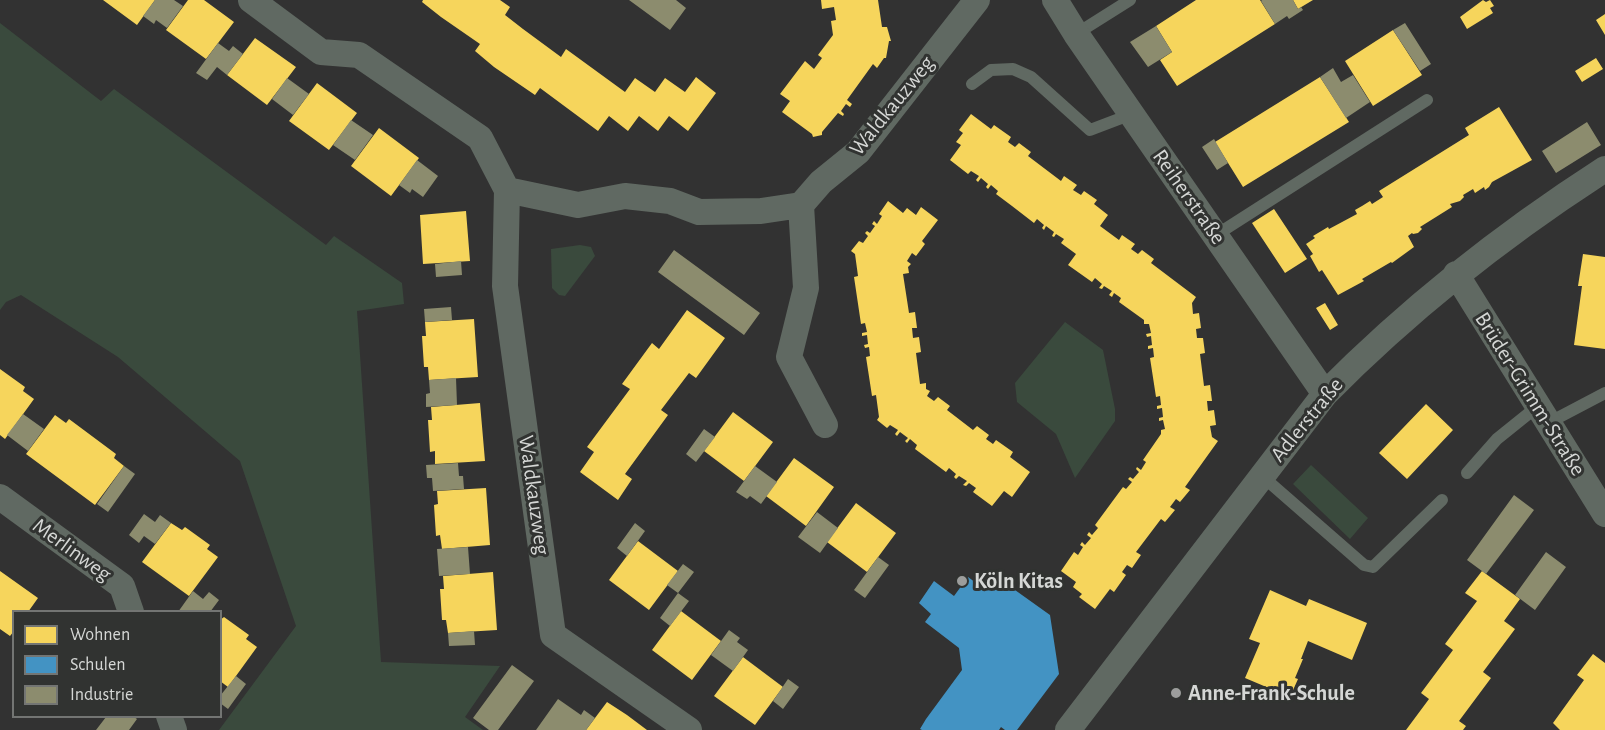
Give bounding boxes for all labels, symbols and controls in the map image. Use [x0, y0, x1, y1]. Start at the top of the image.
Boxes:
street label: Waldkauzweg [844, 51, 940, 161]
street label: Reiherstraße [1147, 144, 1231, 250]
street label: Brüder-Grimm-Straße [1469, 307, 1591, 481]
street label: Adlerstraße [1265, 372, 1349, 468]
street label: Waldkauzweg [513, 433, 555, 557]
street label: Merlinweg [27, 513, 117, 587]
place label: Köln Kitas [974, 568, 1063, 594]
marker: Köln Kitas [955, 574, 969, 588]
legend [12, 610, 222, 718]
text: Wohnen [70, 626, 130, 644]
text: Schulen [70, 656, 126, 674]
place label: Anne-Frank-Schule [1188, 680, 1355, 706]
text: Industrie [70, 686, 133, 704]
marker: Anne-Frank-Schule [1169, 686, 1183, 700]

